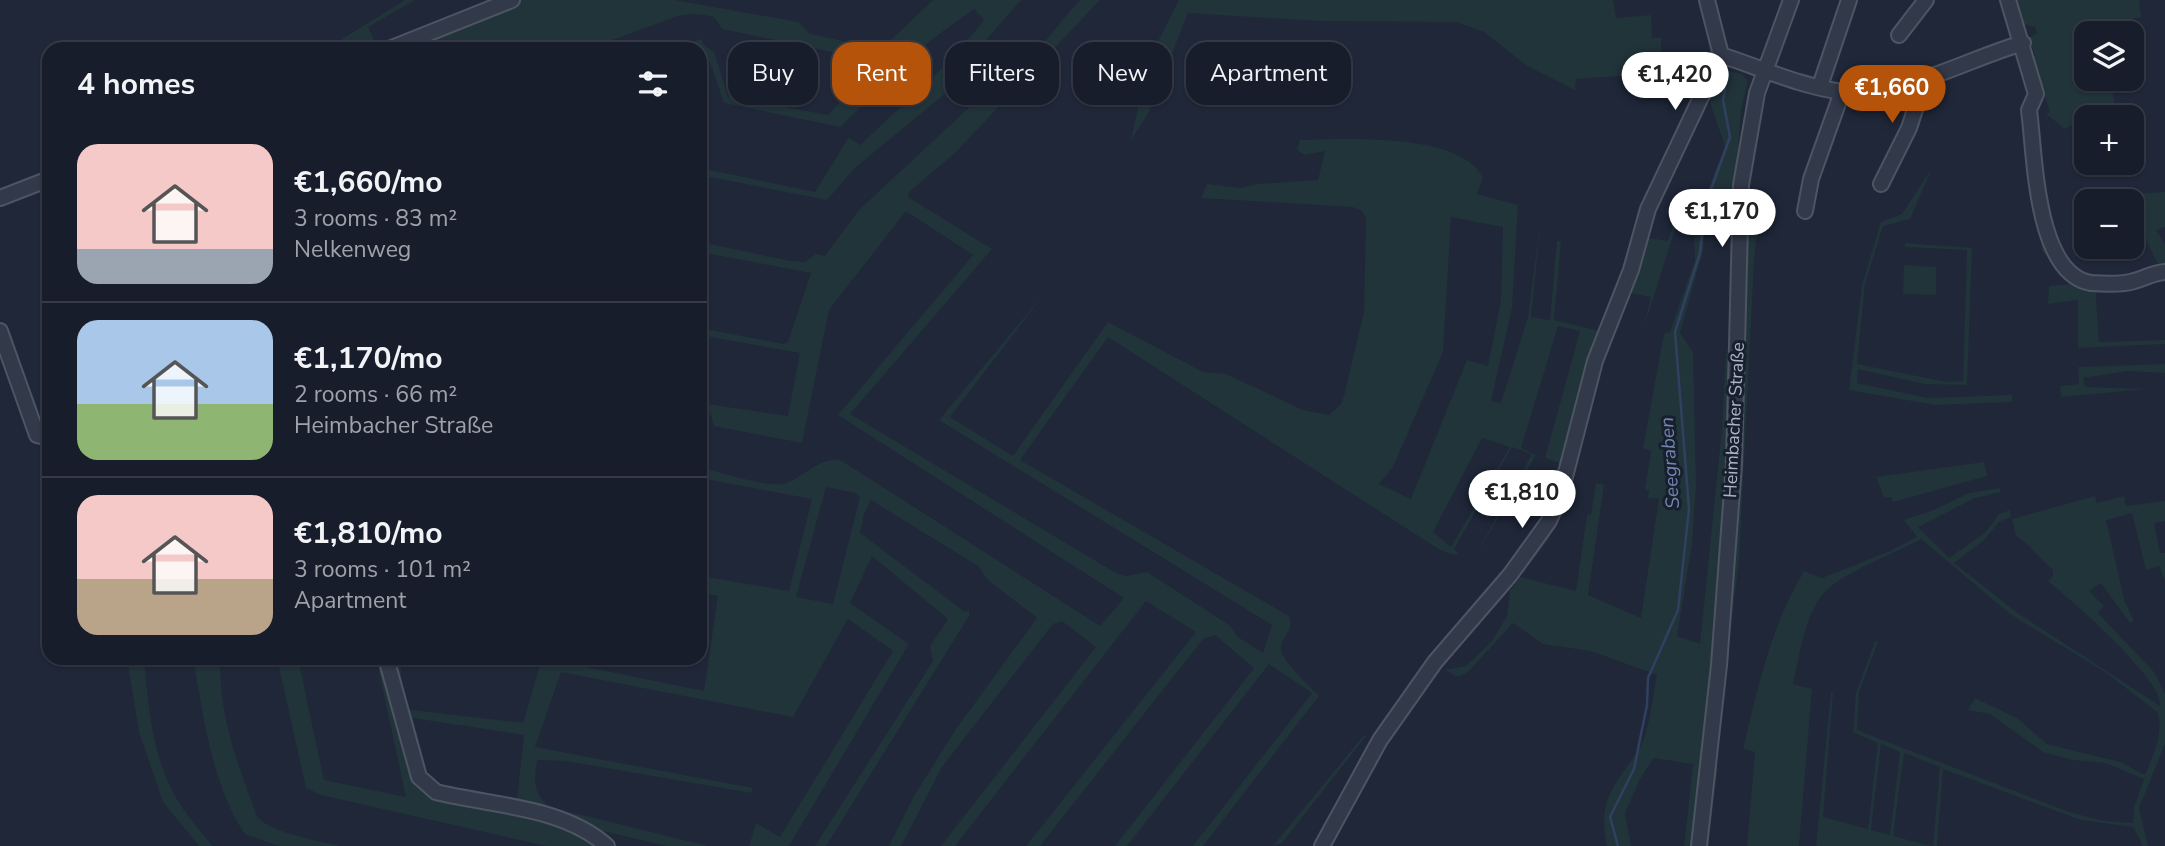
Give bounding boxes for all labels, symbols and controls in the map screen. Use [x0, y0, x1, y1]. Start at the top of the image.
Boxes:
map controls [2074, 21, 2144, 259]
button: layers [2074, 21, 2144, 91]
chip: Buy [728, 42, 818, 105]
chip: Rent [832, 42, 931, 105]
chip: Filters [945, 42, 1059, 105]
chip: New [1073, 42, 1172, 105]
chip: Apartment [1186, 42, 1351, 105]
pin: €1,420 [1618, 52, 1732, 112]
text: €1,420 [1638, 59, 1712, 90]
text: 4 homes [77, 64, 195, 105]
icon: filters [634, 65, 672, 103]
pin: €1,660 [1835, 66, 1949, 125]
text: €1,660 [1855, 72, 1929, 103]
button: + [2074, 105, 2144, 175]
text: €1,660/mo [294, 162, 443, 203]
icon: home [133, 172, 217, 256]
button: − [2074, 189, 2144, 259]
pin: €1,170 [1665, 190, 1779, 249]
text: €1,170 [1685, 196, 1759, 227]
text: 3 rooms · 83 m² [294, 203, 457, 234]
text: Nelkenweg [294, 234, 411, 265]
text: €1,170/mo [294, 338, 443, 379]
street label: Heimbacher Straße [1718, 341, 1750, 499]
icon: home [133, 348, 217, 432]
text: 2 rooms · 66 m² [294, 379, 457, 410]
text: Heimbacher Straße [294, 410, 493, 441]
water label: Seegraben [1654, 416, 1686, 510]
pin: €1,810 [1465, 470, 1579, 530]
text: €1,810 [1485, 477, 1559, 508]
text: €1,810/mo [294, 513, 443, 554]
icon: home [133, 523, 217, 607]
text: 3 rooms · 101 m² [294, 554, 471, 585]
text: Apartment [294, 585, 406, 616]

